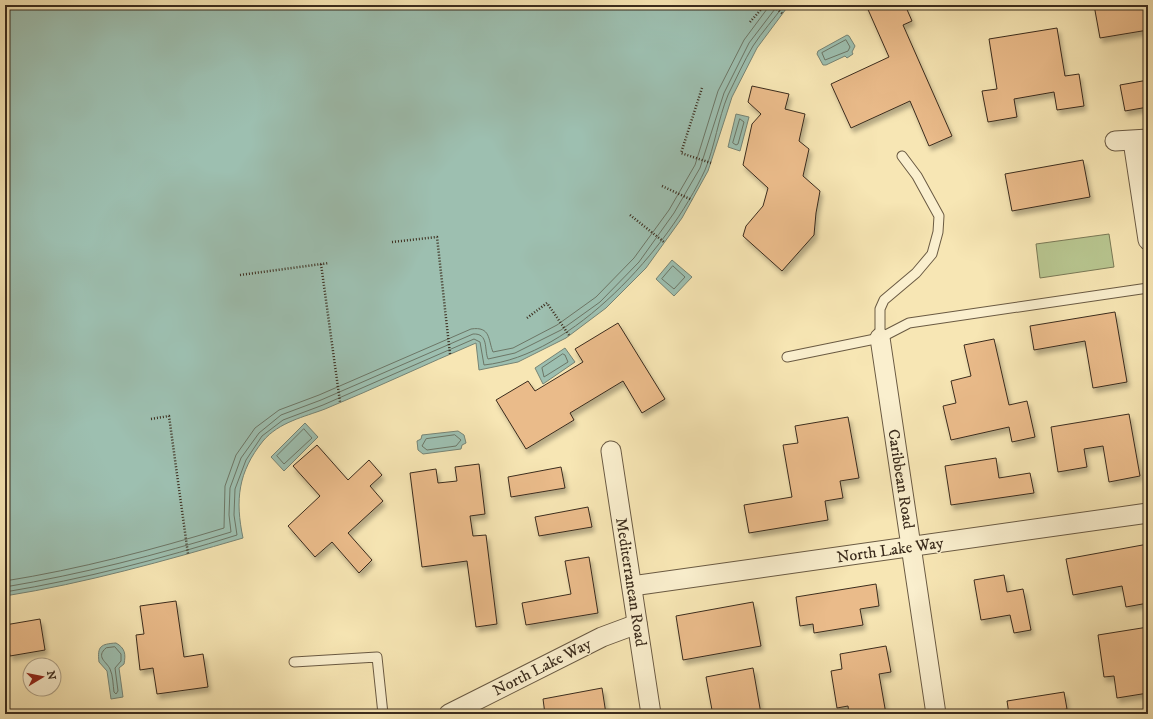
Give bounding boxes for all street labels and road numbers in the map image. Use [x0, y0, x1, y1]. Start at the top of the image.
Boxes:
street label: Caribbean Road [883, 428, 919, 530]
street label: Mediterranean Road [611, 516, 651, 648]
street label: North Lake Way [835, 533, 945, 567]
street label: North Lake Way [490, 633, 595, 700]

